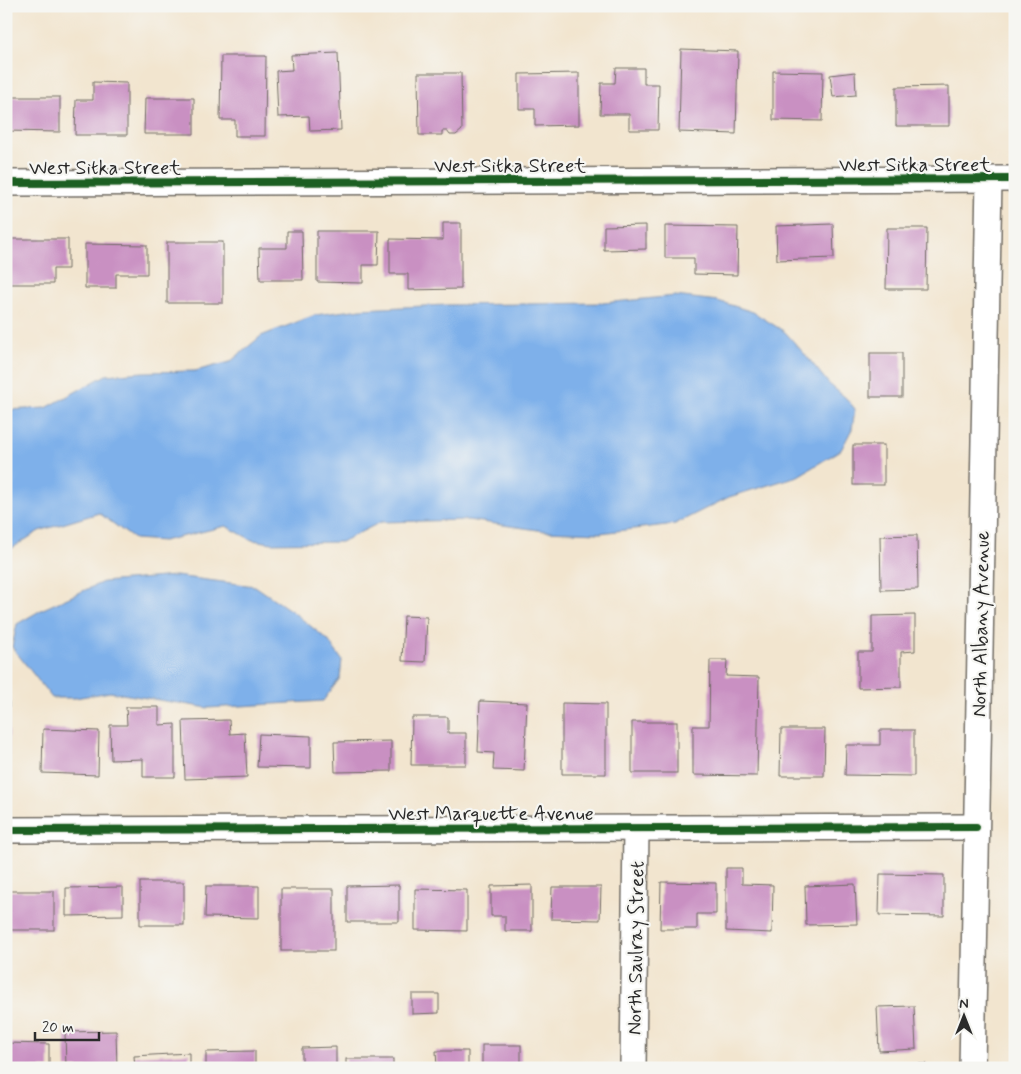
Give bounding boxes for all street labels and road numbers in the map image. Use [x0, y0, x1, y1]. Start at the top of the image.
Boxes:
street label: West Sitka Street [839, 152, 991, 179]
street label: West Sitka Street [434, 153, 586, 180]
street label: West Sitka Street [29, 155, 181, 182]
street label: North Albany Avenue [966, 531, 997, 717]
street label: West Marquette Avenue [388, 801, 594, 828]
street label: North Saulray Street [621, 861, 652, 1035]

